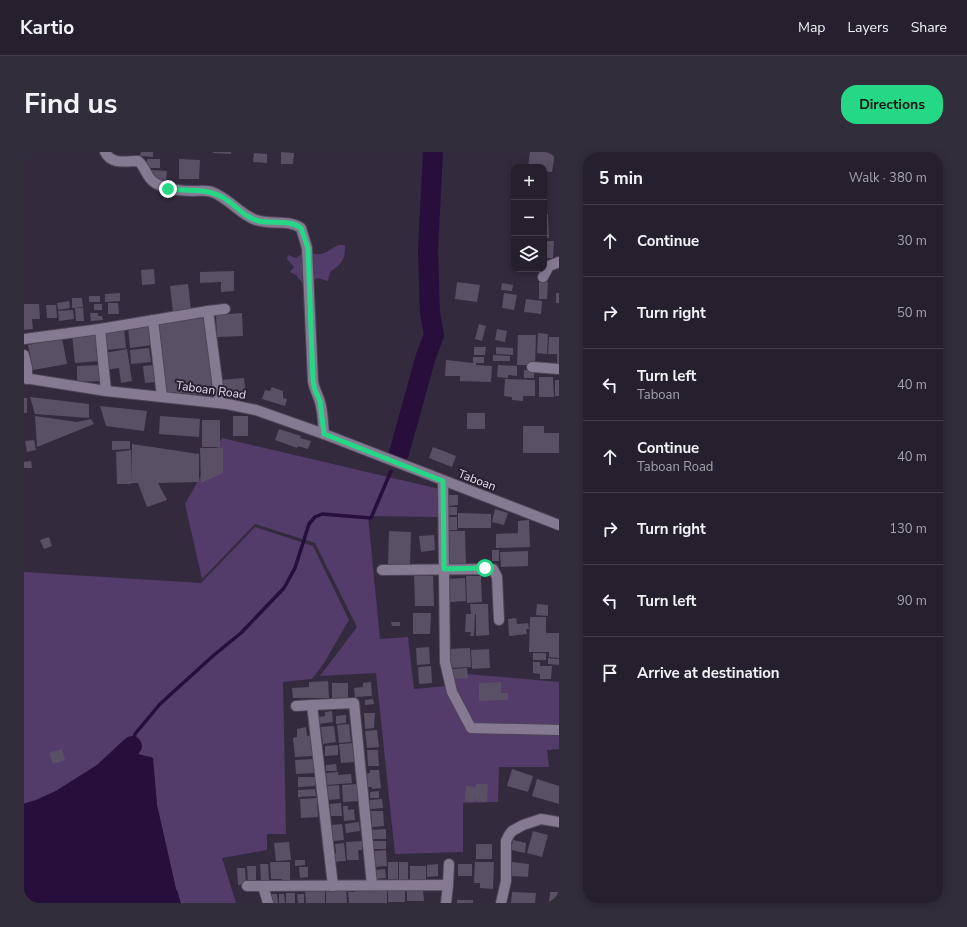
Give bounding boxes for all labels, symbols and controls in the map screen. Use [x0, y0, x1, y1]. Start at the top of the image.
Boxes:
text: Kartio [20, 15, 74, 41]
text: Map [798, 18, 825, 37]
text: Layers [847, 18, 889, 37]
text: Share [911, 18, 947, 37]
text: Find us [24, 85, 118, 123]
button: Directions [841, 85, 943, 124]
map controls [511, 164, 547, 272]
button: + [511, 164, 547, 200]
text: 5 min [599, 167, 643, 190]
text: Walk · 380 m [849, 169, 927, 187]
route end [159, 180, 177, 198]
button: − [511, 200, 547, 236]
icon: ahead [599, 230, 621, 252]
text: Continue [637, 231, 699, 251]
text: 30 m [897, 232, 927, 250]
button: layers [511, 236, 547, 272]
icon: right [599, 302, 621, 324]
text: Turn right [637, 303, 706, 323]
text: 50 m [897, 304, 927, 322]
text: Turn left [637, 366, 696, 386]
icon: left [599, 374, 621, 396]
text: 40 m [897, 376, 927, 394]
street label: Taboan Road [175, 377, 247, 403]
text: Taboan [637, 386, 680, 404]
text: Continue [637, 438, 699, 458]
icon: ahead [599, 446, 621, 468]
text: 40 m [897, 448, 927, 466]
text: Taboan Road [637, 458, 713, 476]
street label: Taboan [456, 465, 498, 495]
icon: right [599, 518, 621, 540]
text: Turn right [637, 519, 706, 539]
text: 130 m [889, 520, 927, 538]
route start [476, 559, 494, 577]
icon: left [599, 590, 621, 612]
text: Turn left [637, 591, 696, 611]
text: 90 m [897, 592, 927, 610]
icon: arrive [599, 662, 621, 684]
text: Arrive at destination [637, 663, 780, 683]

